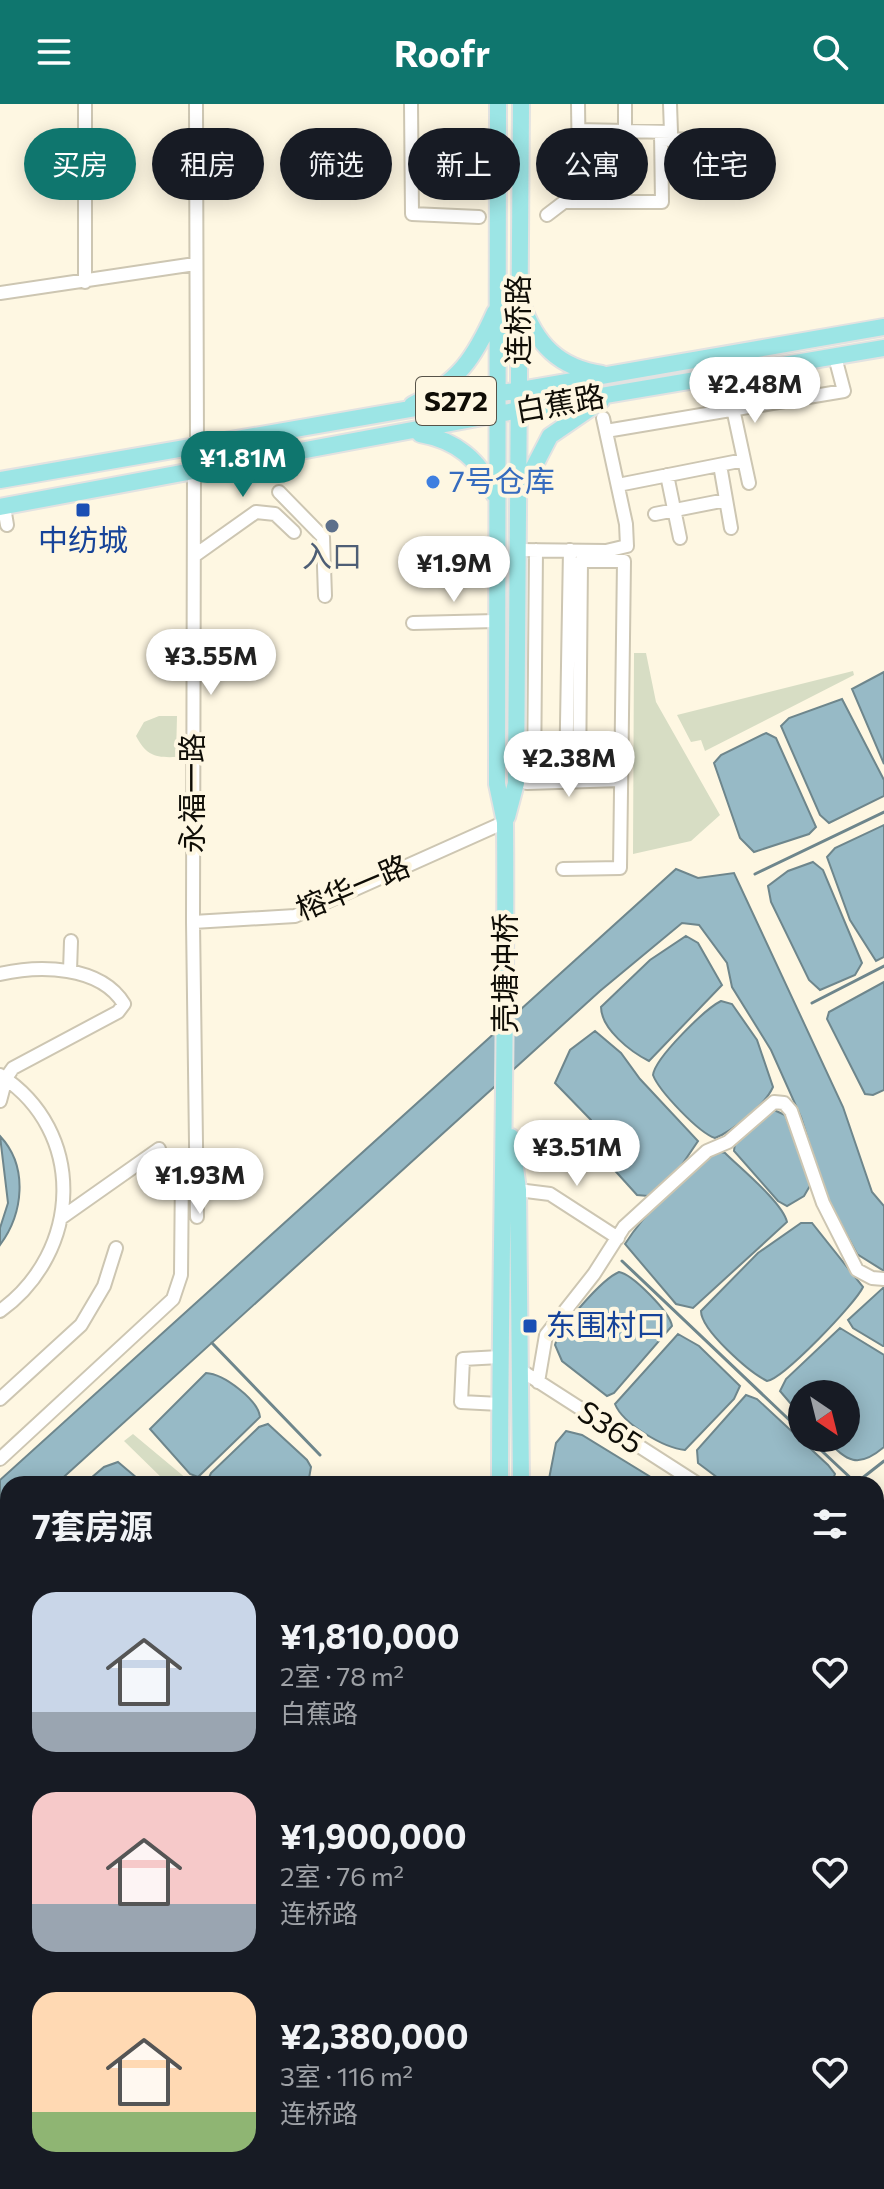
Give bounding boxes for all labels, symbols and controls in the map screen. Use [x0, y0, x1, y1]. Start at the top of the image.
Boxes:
icon: menu [32, 30, 76, 74]
text: Roofr [394, 30, 490, 74]
icon: search [808, 30, 852, 74]
chip: 买房 [24, 128, 136, 200]
chip: 租房 [152, 128, 264, 200]
chip: 筛选 [280, 128, 392, 200]
chip: 新上 [408, 128, 520, 200]
chip: 公寓 [536, 128, 648, 200]
chip: 住宅 [664, 128, 776, 200]
street label: 连桥路 [498, 275, 535, 365]
pin: ¥2.48M [690, 357, 820, 425]
text: ¥2.48M [707, 367, 803, 398]
street label: 白蕉路 [512, 376, 607, 428]
road number: S272 [416, 377, 496, 425]
pin: ¥1.81M [178, 431, 308, 499]
text: ¥1.81M [199, 441, 287, 472]
place label: 7号仓库 [449, 461, 555, 498]
marker: 7号仓库 [424, 473, 442, 491]
marker: 中纺城 [74, 501, 92, 519]
marker: 入口 [323, 517, 341, 535]
place label: 中纺城 [38, 520, 128, 557]
place label: 入口 [302, 536, 362, 573]
pin: ¥1.9M [398, 536, 510, 604]
text: ¥1.9M [416, 546, 492, 577]
pin: ¥3.55M [146, 629, 276, 697]
text: ¥3.55M [164, 639, 258, 670]
pin: ¥2.38M [504, 731, 634, 799]
street label: 永福一路 [172, 733, 209, 853]
text: ¥2.38M [522, 741, 616, 772]
street label: 榕华一路 [290, 845, 414, 926]
street label: 壳塘冲桥 [485, 913, 522, 1033]
pin: ¥3.51M [512, 1120, 642, 1188]
text: ¥3.51M [532, 1130, 622, 1161]
pin: ¥1.93M [135, 1148, 265, 1216]
text: ¥1.93M [154, 1158, 246, 1189]
place label: 东围村口 [546, 1305, 666, 1342]
marker: 东围村口 [521, 1317, 539, 1335]
north arrow [788, 1380, 860, 1452]
map controls [788, 1380, 860, 1452]
street label: S365 [572, 1391, 651, 1461]
icon: filters [808, 1502, 852, 1546]
text: 7套房源 [32, 1504, 153, 1546]
text: ¥1,810,000 [280, 1614, 460, 1656]
icon: home [96, 1624, 192, 1720]
icon: heart [808, 1650, 852, 1694]
text: 2室 · 78 m² [280, 1660, 404, 1691]
text: 白蕉路 [280, 1697, 358, 1728]
text: ¥1,900,000 [280, 1814, 467, 1856]
icon: home [96, 1824, 192, 1920]
icon: heart [808, 1850, 852, 1894]
text: 2室 · 76 m² [280, 1860, 404, 1891]
text: 连桥路 [280, 1897, 358, 1928]
text: ¥2,380,000 [280, 2014, 469, 2056]
icon: home [96, 2024, 192, 2120]
icon: heart [808, 2050, 852, 2094]
text: 3室 · 116 m² [280, 2060, 413, 2091]
text: 连桥路 [280, 2097, 358, 2128]

